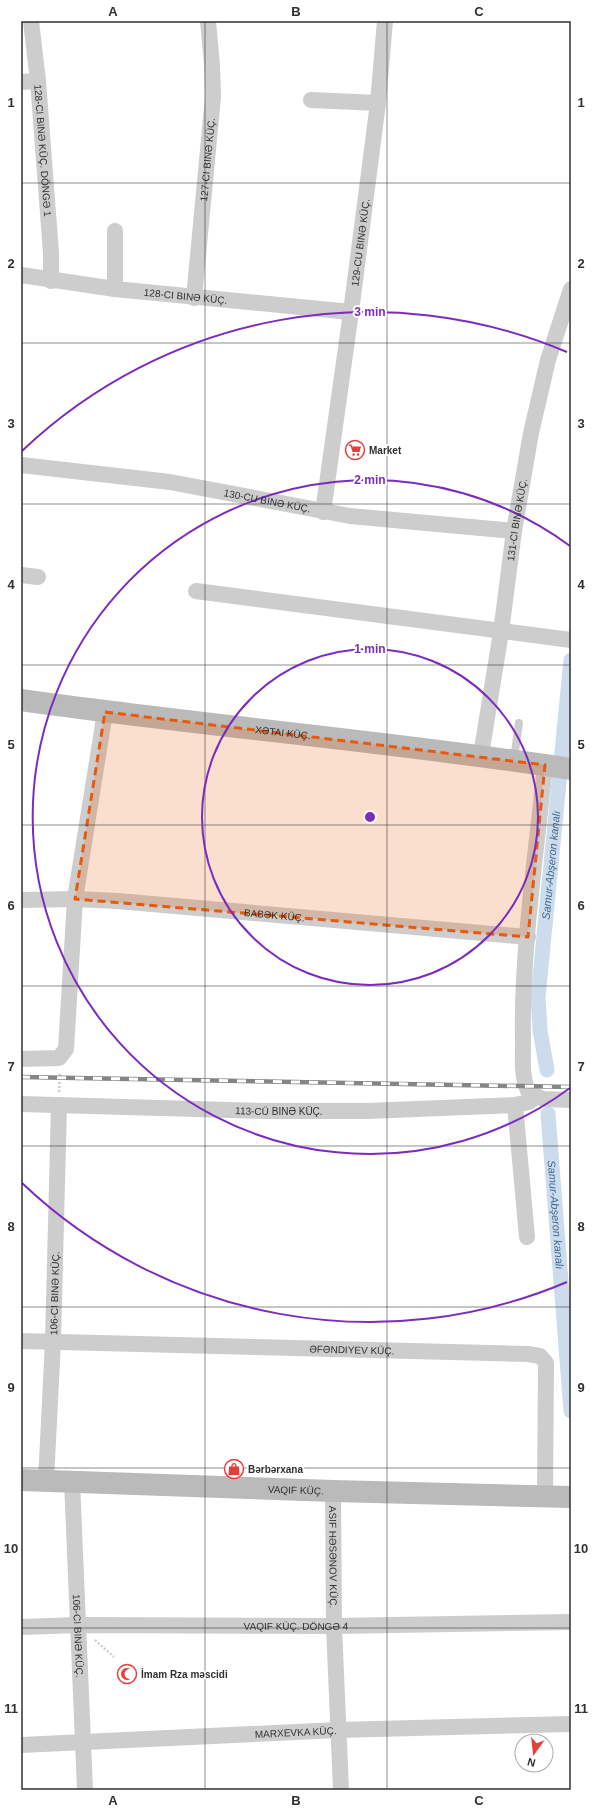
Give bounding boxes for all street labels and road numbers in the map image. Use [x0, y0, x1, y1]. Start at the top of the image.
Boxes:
street label: 128-CI BINƏ KÜÇ. DÖNGƏ 1 [33, 84, 54, 217]
street label: 127-CI BINƏ KÜÇ. [198, 117, 216, 202]
street label: 129-CU BINƏ KÜÇ. [349, 198, 371, 287]
street label: 128-CI BINƏ KÜÇ. [143, 286, 228, 305]
street label: 131-CI BINƏ KÜÇ. [505, 477, 529, 562]
street label: 130-CU BINƏ KÜÇ. [223, 487, 312, 514]
street label: XƏTAI KÜÇ. [255, 724, 311, 741]
street label: BABƏK KÜÇ. [244, 907, 305, 923]
street label: 113-CÜ BINƏ KÜÇ. [235, 1105, 323, 1117]
street label: 106-CI BINƏ KÜÇ. [48, 1251, 61, 1335]
street label: ƏFƏNDIYEV KÜÇ. [309, 1343, 395, 1356]
street label: VAQIF KÜÇ. [268, 1483, 324, 1496]
street label: ASIF HƏSƏNOV KÜÇ. [328, 1506, 339, 1608]
street label: 106-CI BINƏ KÜÇ. [71, 1594, 86, 1678]
street label: VAQIF KÜÇ. DÖNGƏ 4 [244, 1620, 349, 1632]
street label: MARXEVKA KÜÇ. [255, 1725, 337, 1739]

